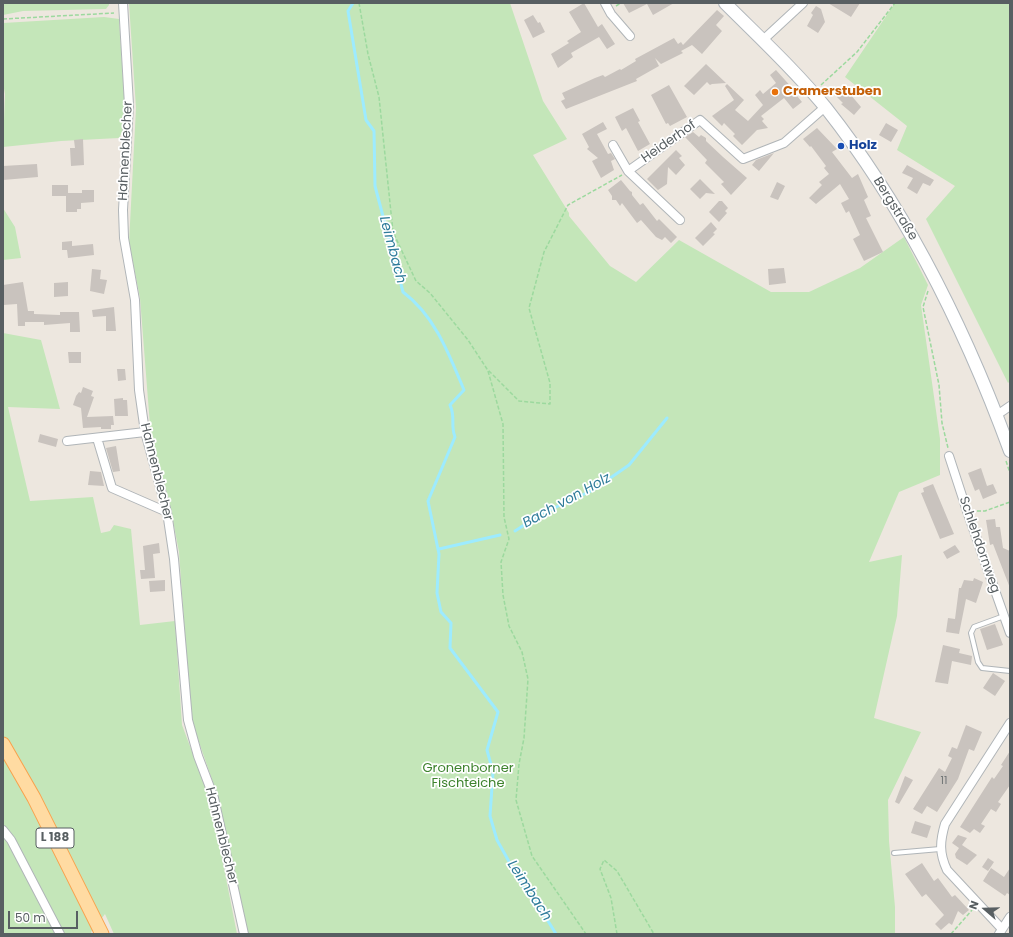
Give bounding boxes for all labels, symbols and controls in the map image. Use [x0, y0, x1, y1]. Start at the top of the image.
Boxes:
place label: Cramerstuben [783, 84, 882, 100]
marker: Cramerstuben [770, 87, 780, 97]
street label: Hahnenblecher [116, 101, 136, 201]
street label: Heiderhof [639, 118, 699, 166]
place label: Holz [849, 138, 877, 154]
marker: Holz [836, 141, 846, 151]
street label: Bergstraße [869, 174, 921, 244]
water label: Leimbach [375, 215, 409, 285]
street label: Hahnenblecher [136, 422, 176, 522]
water label: Bach von Holz [520, 470, 614, 532]
street label: Schlehdornweg [955, 495, 1003, 595]
park label: Gronenborner Fischteiche [422, 761, 514, 792]
house number: 11 [940, 774, 948, 788]
street label: Hahnenblecher [201, 786, 241, 886]
road number: L 188 [36, 828, 74, 848]
water label: Leimbach [503, 858, 555, 924]
north arrow [965, 889, 1005, 929]
text: N [965, 898, 983, 912]
scale bar [10, 903, 80, 929]
text: 50 m [15, 909, 46, 926]

